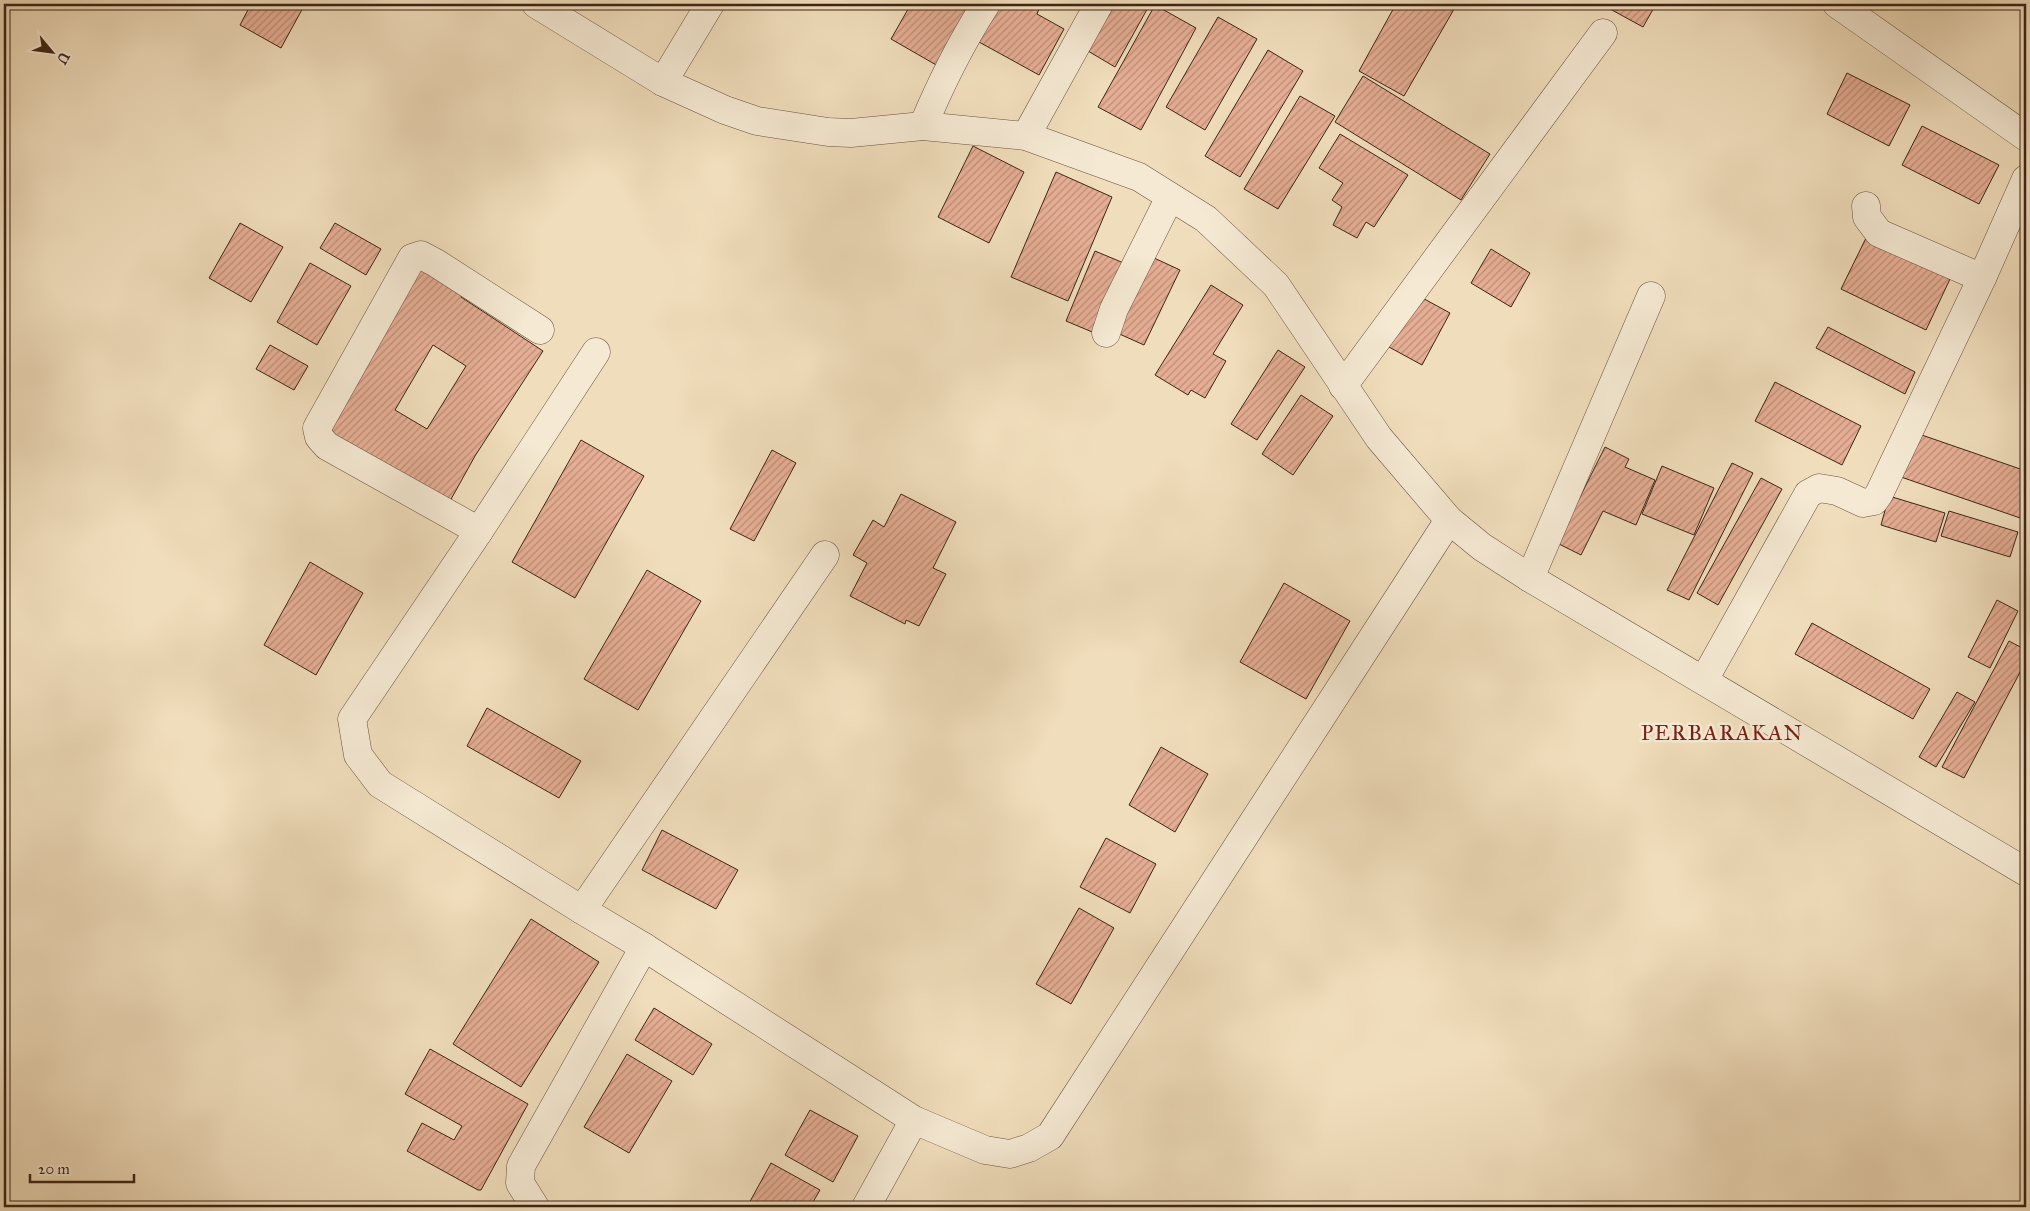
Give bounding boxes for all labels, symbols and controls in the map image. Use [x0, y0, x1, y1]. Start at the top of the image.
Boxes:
north arrow [28, 28, 78, 78]
text: U [52, 49, 73, 68]
district label: PERBARAKAN [1641, 719, 1803, 746]
scale bar [30, 1151, 134, 1183]
text: 20 m [38, 1160, 70, 1178]

